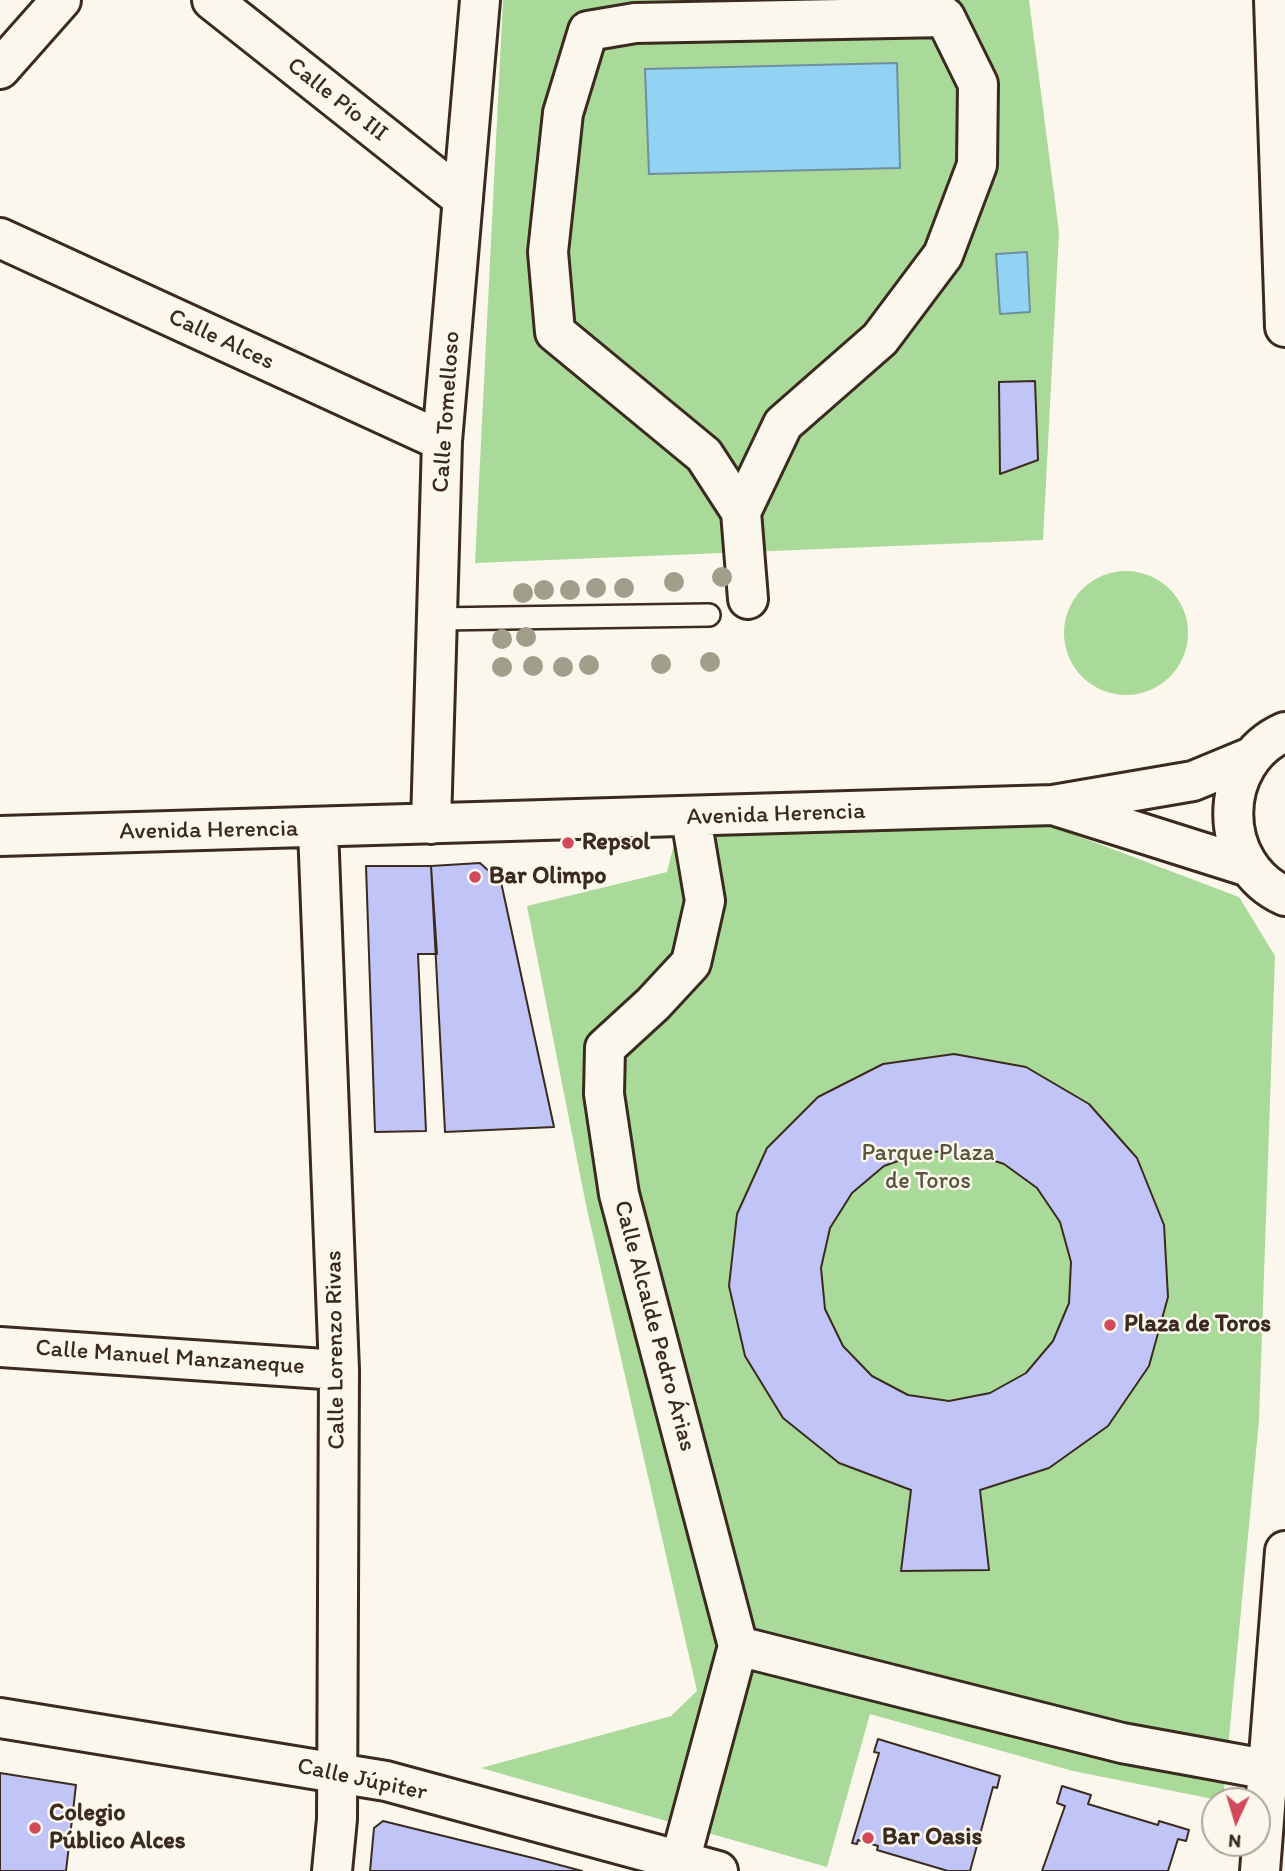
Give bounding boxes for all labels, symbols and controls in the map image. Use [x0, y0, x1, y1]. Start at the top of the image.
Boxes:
street label: Calle Pío III [281, 52, 393, 148]
street label: Calle Alces [163, 303, 279, 377]
street label: Calle Tomelloso [427, 330, 467, 494]
street label: Avenida Herencia [686, 797, 866, 833]
street label: Avenida Herencia [119, 815, 299, 847]
place label: Repsol [582, 829, 650, 857]
marker: Repsol [560, 835, 576, 851]
place label: Bar Olimpo [489, 863, 606, 891]
marker: Bar Olimpo [467, 869, 483, 885]
park label: Parque Plaza de Toros [861, 1140, 995, 1196]
street label: Calle Alcalde Pedro Árias [607, 1197, 701, 1455]
street label: Calle Lorenzo Rivas [320, 1250, 352, 1450]
place label: Plaza de Toros [1124, 1311, 1271, 1339]
marker: Plaza de Toros [1102, 1317, 1118, 1333]
street label: Calle Manuel Manzaneque [34, 1334, 306, 1382]
street label: Calle Júpiter [295, 1752, 429, 1808]
north arrow [1201, 1787, 1271, 1857]
place label: Colegio Público Alces [49, 1800, 186, 1856]
marker: Colegio Público Alces [27, 1820, 43, 1836]
place label: Bar Oasis [882, 1824, 982, 1852]
marker: Bar Oasis [860, 1830, 876, 1846]
text: N [1227, 1830, 1242, 1853]

